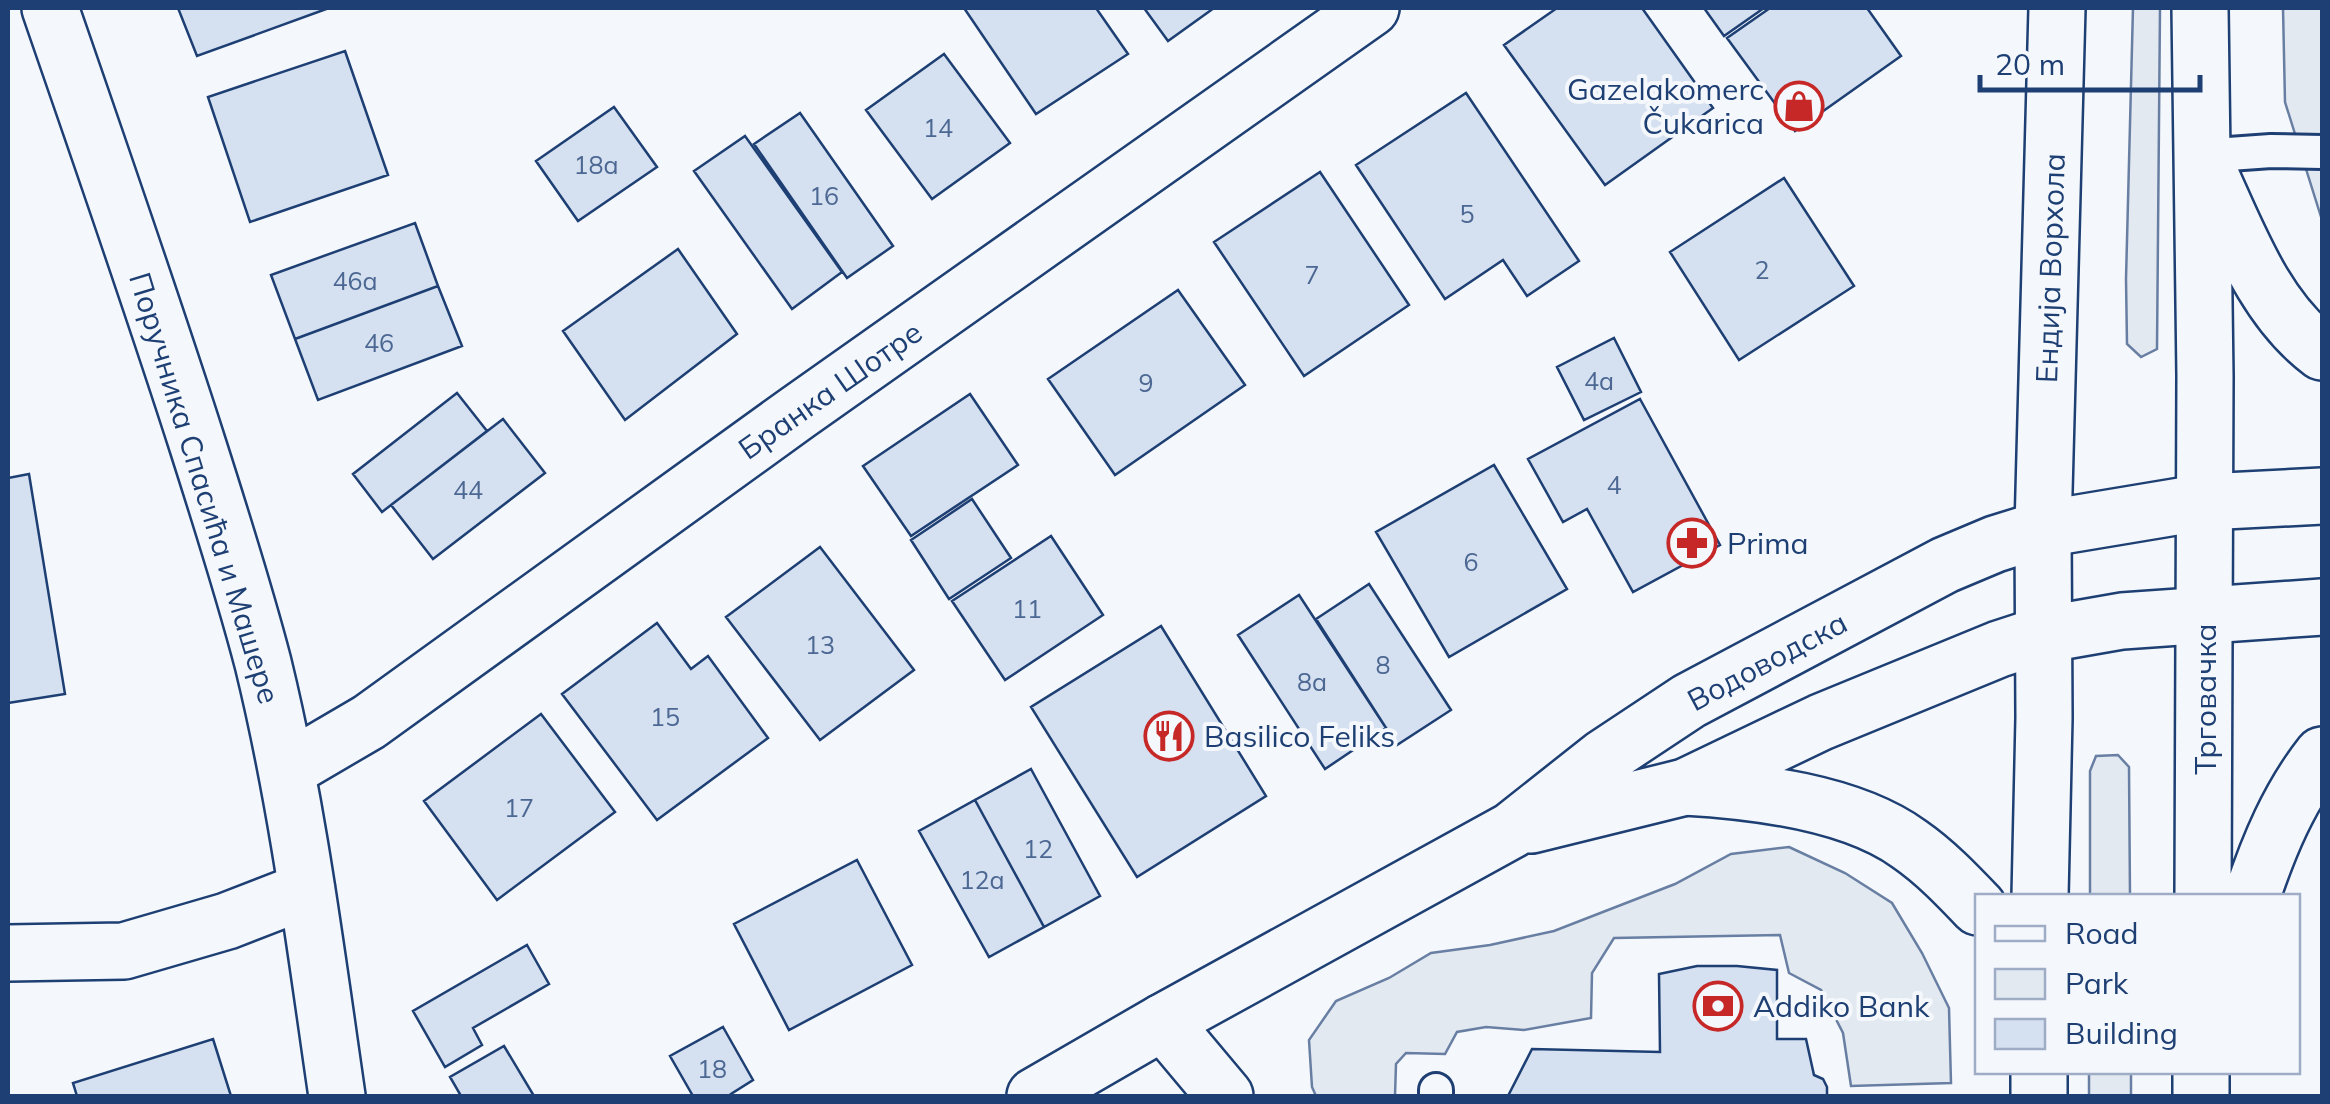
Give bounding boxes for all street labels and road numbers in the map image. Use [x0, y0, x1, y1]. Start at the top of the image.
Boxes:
street label: Ендија Ворхола [2027, 152, 2073, 384]
street label: Поручника Спасића и Машере [121, 268, 289, 708]
street label: Бранка Шотре [731, 313, 929, 467]
street label: Водоводска [1681, 603, 1853, 719]
street label: Трговачка [2186, 623, 2224, 775]

